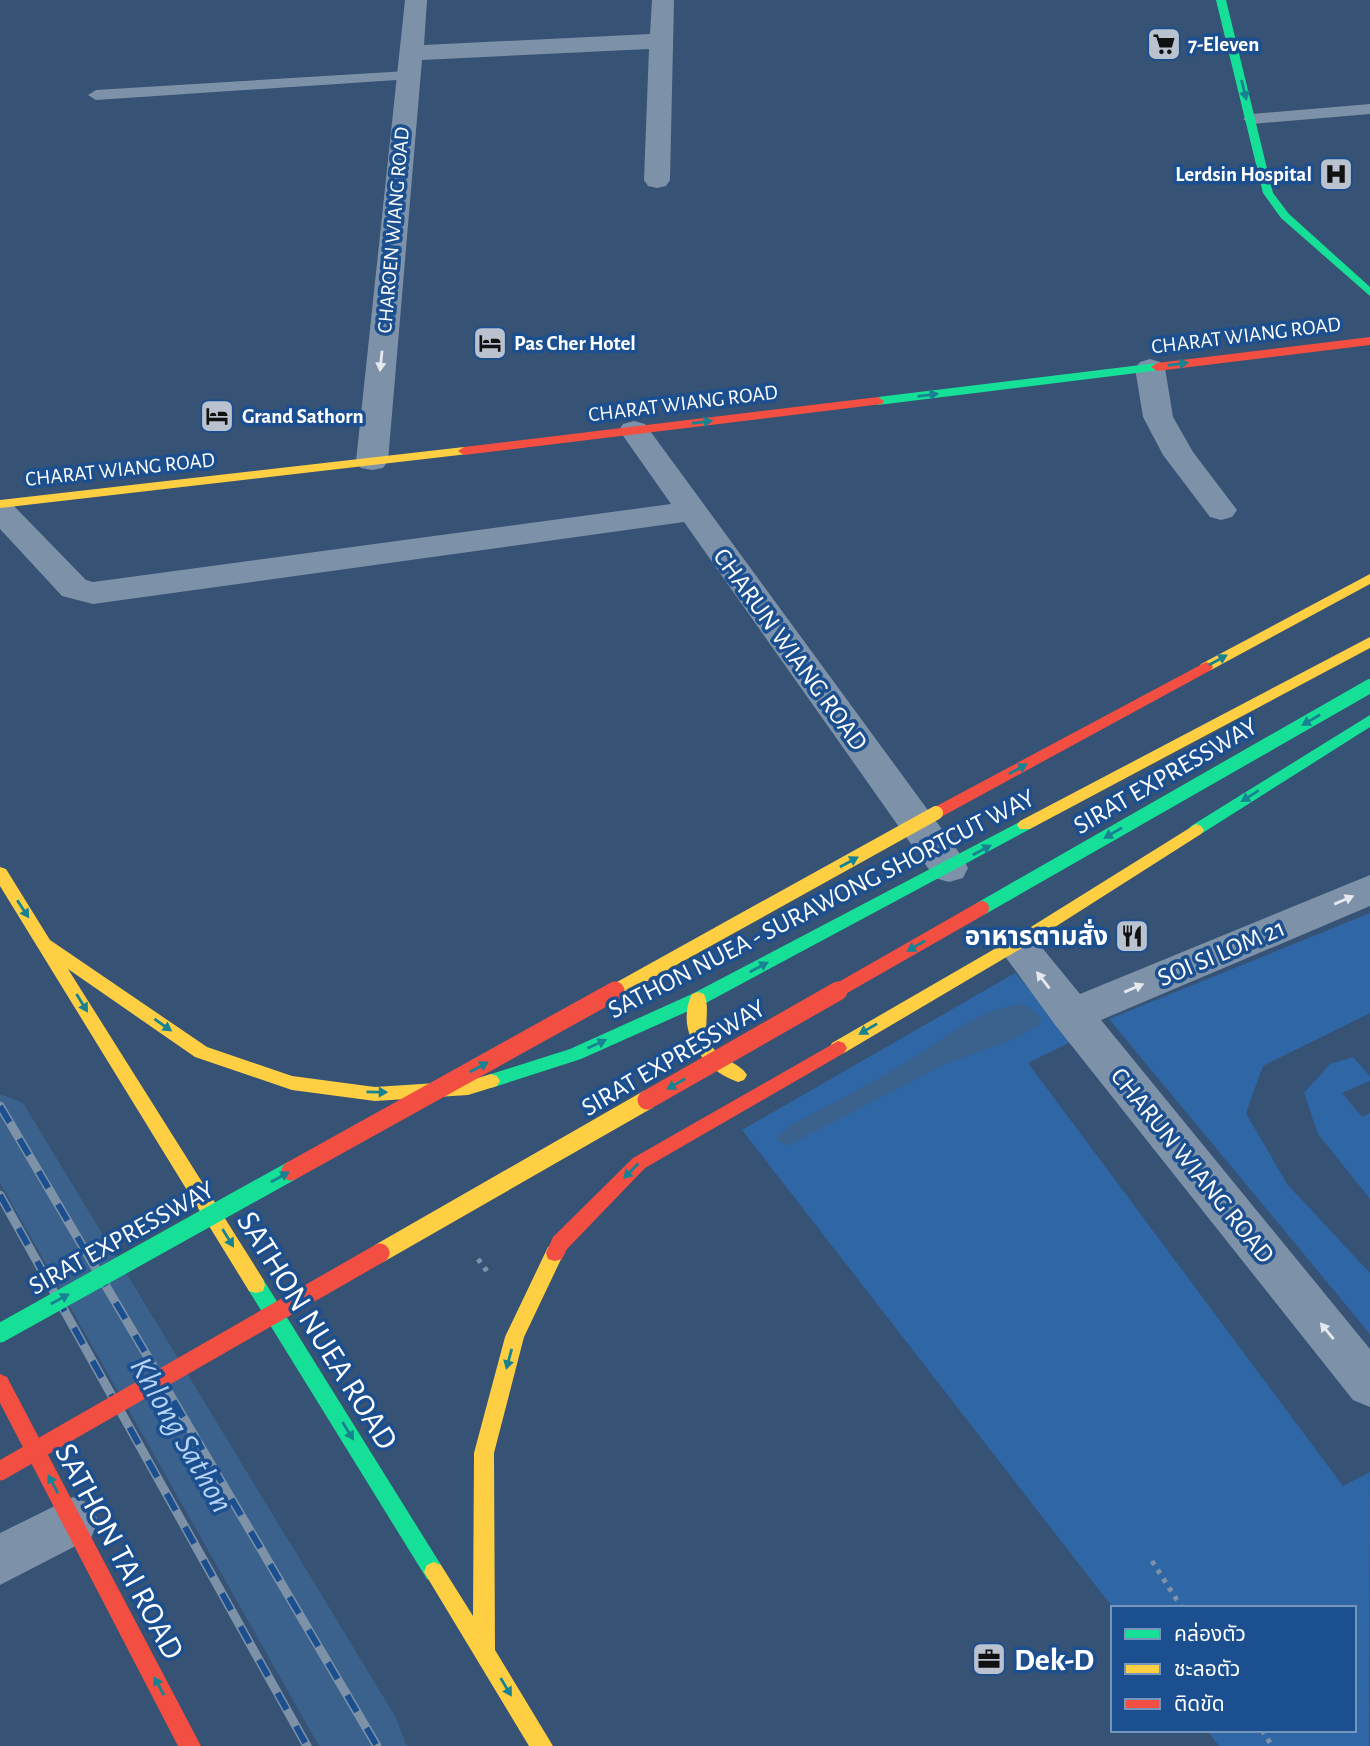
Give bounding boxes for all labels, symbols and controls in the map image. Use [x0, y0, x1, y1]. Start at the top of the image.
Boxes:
supermarket icon: 7-Eleven [1145, 25, 1183, 63]
place label: 7-Eleven [1188, 34, 1259, 55]
one-way arrow [1239, 79, 1250, 101]
street label: CHAROEN WIANG ROAD [374, 126, 413, 334]
hospital icon: Lerdsin Hospital [1317, 155, 1355, 193]
place label: Lerdsin Hospital [1175, 164, 1312, 185]
street label: CHARAT WIANG ROAD [1150, 313, 1342, 358]
hotel icon: Pas Cher Hotel [471, 324, 509, 362]
place label: Pas Cher Hotel [514, 333, 636, 354]
one-way arrow [376, 350, 387, 372]
one-way arrow [1167, 359, 1189, 370]
street label: CHARAT WIANG ROAD [587, 381, 779, 426]
one-way arrow [917, 389, 939, 400]
hotel icon: Grand Sathorn [198, 397, 236, 435]
place label: Grand Sathorn [242, 406, 364, 427]
one-way arrow [691, 416, 713, 427]
street label: CHARAT WIANG ROAD [24, 449, 216, 490]
street label: CHARUN WIANG ROAD [708, 544, 872, 756]
one-way arrow [1208, 654, 1228, 666]
street label: SIRAT EXPRESSWAY [1069, 713, 1262, 839]
one-way arrow [1301, 714, 1320, 726]
one-way arrow [1008, 763, 1028, 775]
street label: SATHON NUEA - SURAWONG SHORTCUT WAY [604, 784, 1039, 1023]
one-way arrow [1241, 789, 1260, 802]
one-way arrow [1104, 827, 1123, 839]
one-way arrow [972, 845, 992, 856]
one-way arrow [840, 856, 859, 868]
one-way arrow [1334, 895, 1355, 906]
one-way arrow [17, 899, 30, 919]
street label: SOI SI LOM 21 [1154, 914, 1289, 991]
restaurant icon: อาหารตามสั่ง [1113, 917, 1151, 955]
place label: อาหารตามสั่ง [965, 919, 1108, 950]
one-way arrow [906, 940, 926, 952]
one-way arrow [749, 962, 769, 973]
one-way arrow [1036, 971, 1051, 989]
one-way arrow [1124, 983, 1145, 994]
one-way arrow [76, 994, 89, 1013]
street label: SIRAT EXPRESSWAY [577, 995, 770, 1121]
one-way arrow [154, 1018, 172, 1032]
one-way arrow [858, 1023, 878, 1035]
one-way arrow [587, 1038, 607, 1050]
one-way arrow [469, 1061, 489, 1073]
street label: CHARUN WIANG ROAD [1106, 1063, 1279, 1268]
one-way arrow [667, 1078, 686, 1090]
one-way arrow [366, 1087, 388, 1098]
one-way arrow [623, 1163, 639, 1179]
one-way arrow [270, 1171, 290, 1183]
street label: SIRAT EXPRESSWAY [24, 1176, 219, 1300]
street label: SATHON NUEA ROAD [231, 1206, 403, 1455]
one-way arrow [222, 1229, 234, 1248]
one-way arrow [50, 1293, 69, 1305]
one-way arrow [1320, 1323, 1335, 1340]
one-way arrow [503, 1348, 514, 1370]
water label: Khlong Sathon [123, 1352, 238, 1519]
one-way arrow [341, 1422, 354, 1441]
street label: SATHON TAI ROAD [49, 1438, 189, 1665]
one-way arrow [47, 1474, 59, 1494]
legend [1111, 1606, 1356, 1732]
text: คล่องตัว [1174, 1622, 1246, 1645]
office icon: Dek-D [970, 1640, 1008, 1678]
place label: Dek-D [1014, 1644, 1094, 1676]
text: ชะลอตัว [1174, 1659, 1240, 1680]
one-way arrow [153, 1675, 165, 1695]
one-way arrow [500, 1678, 513, 1697]
text: ติดขัด [1174, 1694, 1225, 1715]

